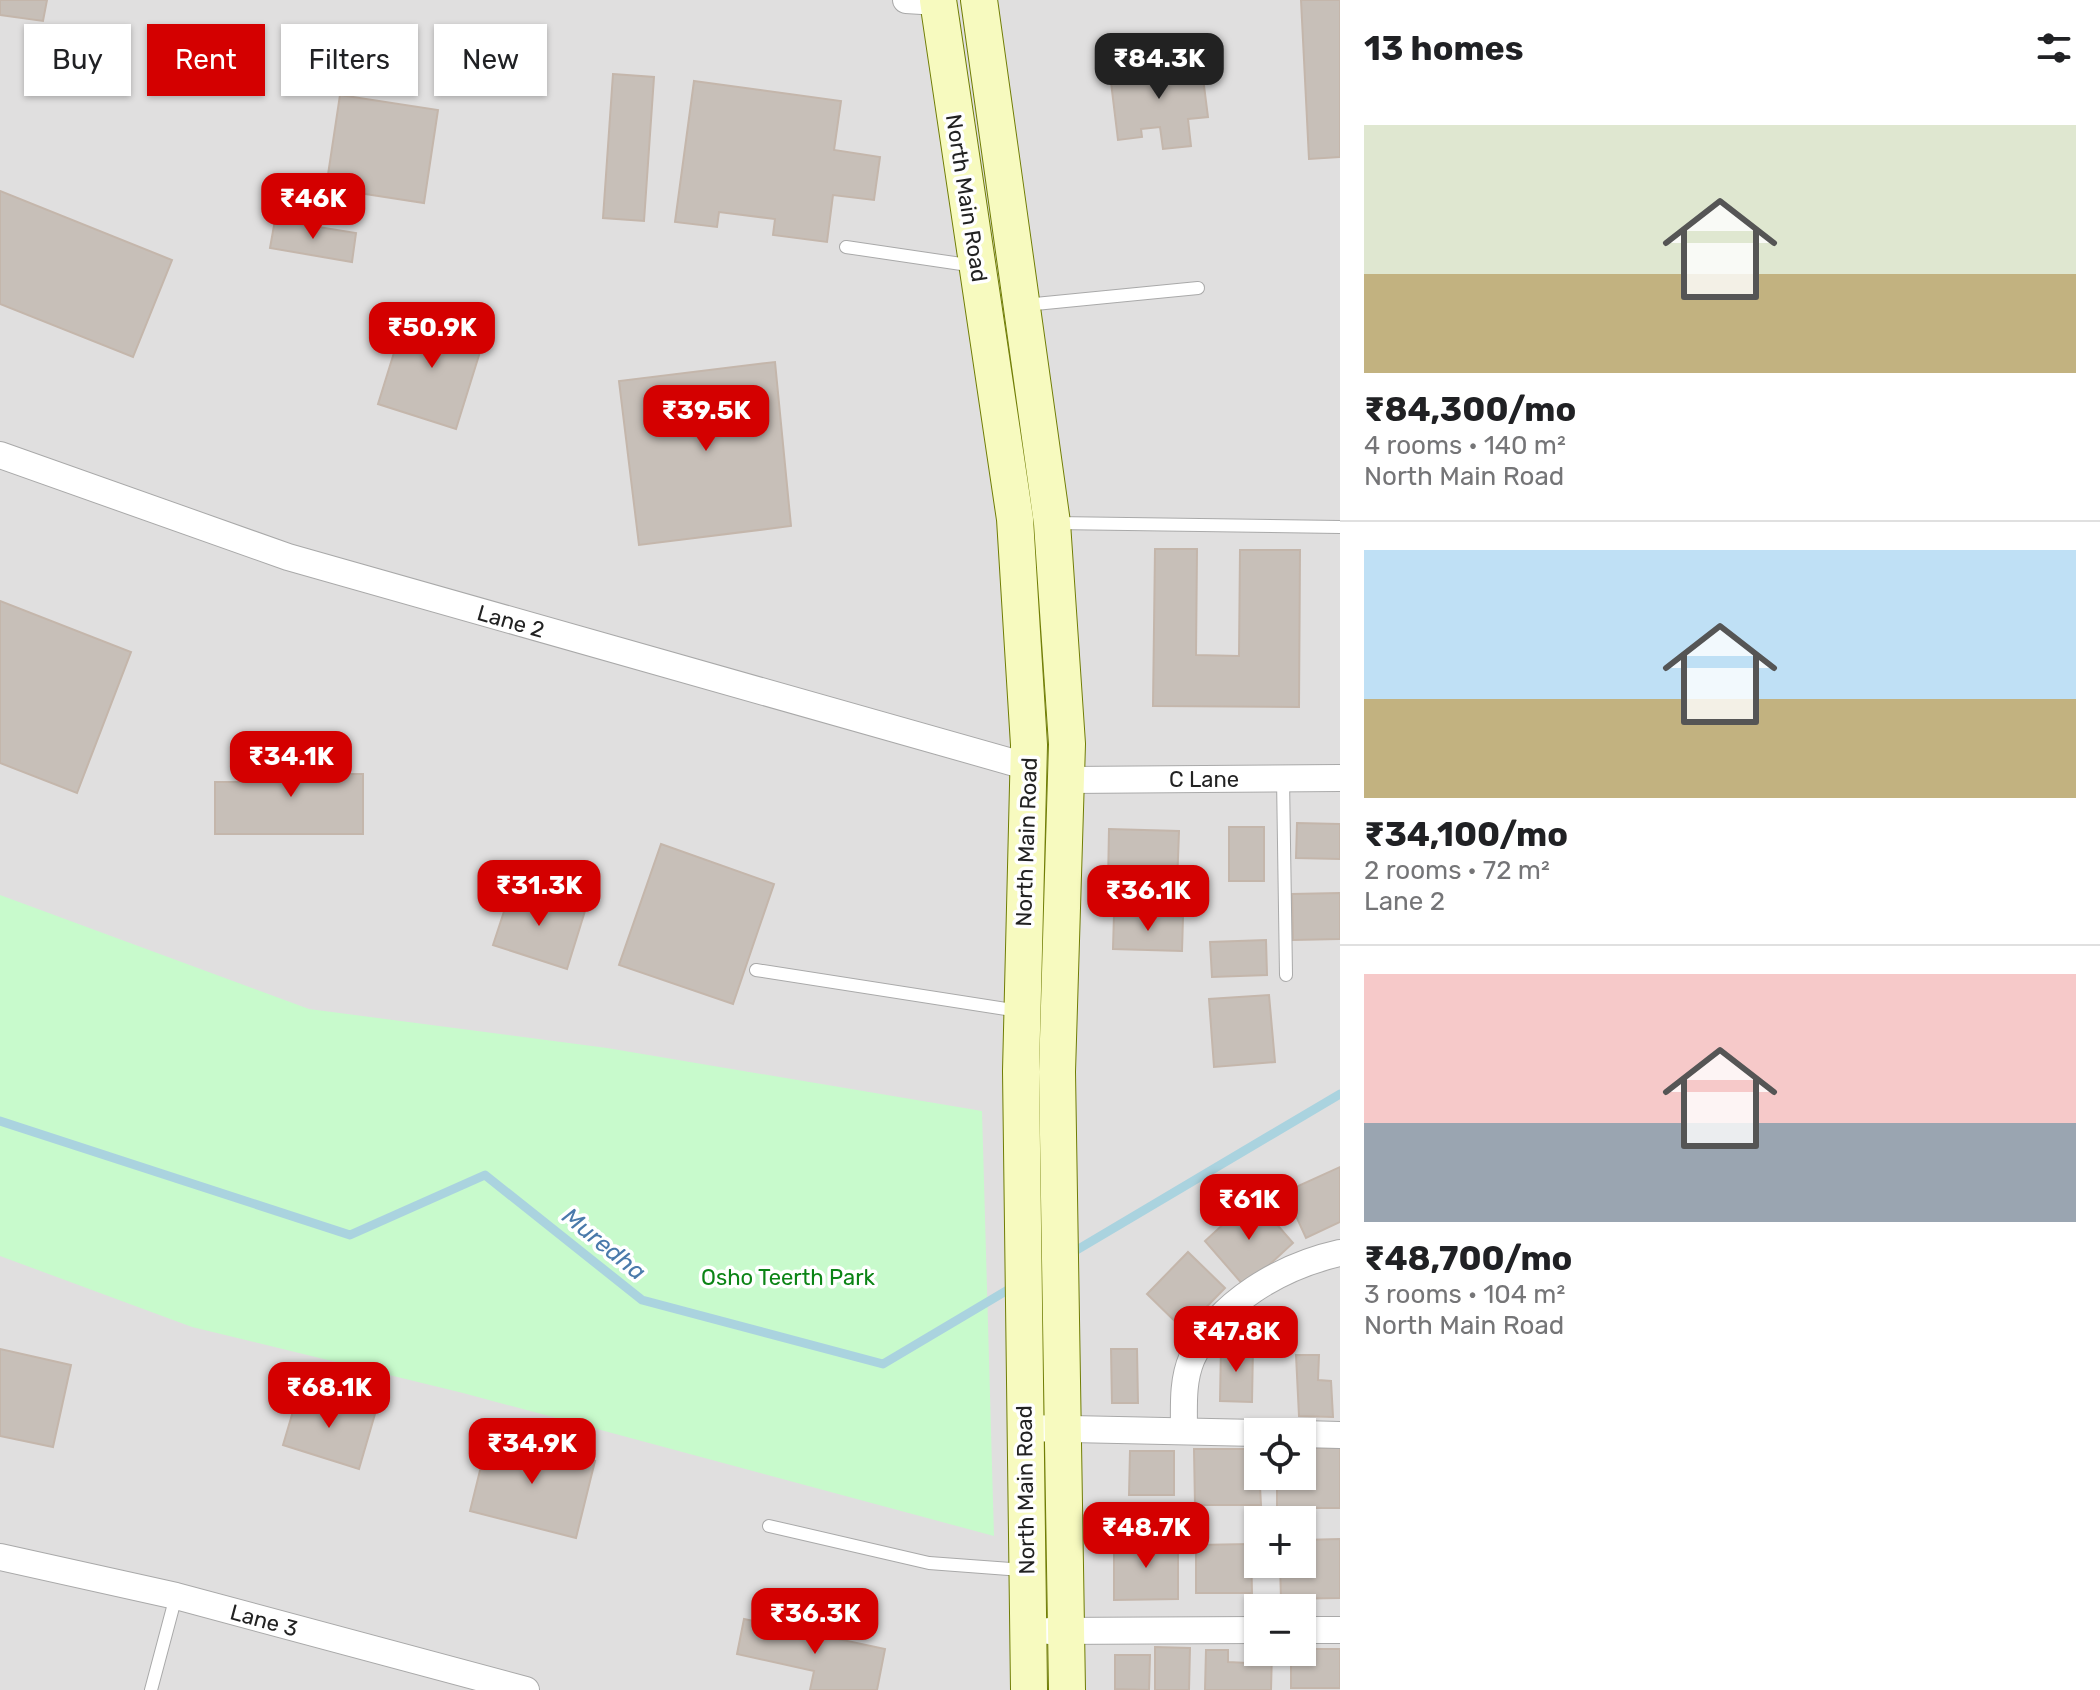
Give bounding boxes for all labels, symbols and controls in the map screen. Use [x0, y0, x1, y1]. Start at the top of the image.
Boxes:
chip: Buy [24, 24, 131, 96]
chip: Rent [147, 24, 265, 96]
chip: Filters [281, 24, 418, 96]
chip: New [434, 24, 547, 96]
icon: filters [2032, 26, 2076, 70]
text: 13 homes [1364, 28, 1524, 69]
pin: ₹84.3K [1094, 33, 1224, 101]
text: ₹84.3K [1113, 43, 1205, 74]
street label: North Main Road [940, 112, 993, 284]
pin: ₹46K [266, 173, 360, 241]
icon: home [1648, 177, 1792, 321]
text: ₹46K [279, 183, 347, 214]
pin: ₹50.9K [367, 302, 497, 370]
text: ₹50.9K [387, 312, 477, 343]
pin: ₹39.5K [641, 385, 771, 453]
text: ₹84,300/mo [1364, 389, 1576, 430]
text: ₹39.5K [661, 395, 751, 426]
text: 4 rooms · 140 m² [1364, 430, 1566, 461]
text: North Main Road [1364, 461, 1564, 492]
street label: Lane 2 [474, 599, 548, 644]
icon: home [1648, 602, 1792, 746]
pin: ₹34.1K [226, 731, 356, 799]
text: ₹34.1K [248, 741, 334, 772]
street label: North Main Road [1010, 757, 1043, 927]
street label: C Lane [1169, 766, 1239, 793]
text: ₹34,100/mo [1364, 814, 1568, 855]
text: 2 rooms · 72 m² [1364, 855, 1550, 886]
pin: ₹31.3K [474, 860, 604, 928]
pin: ₹36.1K [1083, 865, 1213, 933]
text: ₹31.3K [495, 870, 583, 901]
text: ₹36.1K [1105, 875, 1191, 906]
text: Lane 2 [1364, 886, 1445, 917]
icon: home [1648, 1026, 1792, 1170]
pin: ₹61K [1202, 1174, 1296, 1242]
text: ₹61K [1218, 1184, 1280, 1215]
water label: Muredha [557, 1202, 651, 1286]
text: ₹48,700/mo [1364, 1238, 1572, 1279]
park label: Osho Teerth Park [701, 1264, 876, 1291]
text: 3 rooms · 104 m² [1364, 1279, 1565, 1310]
pin: ₹47.8K [1171, 1306, 1301, 1374]
text: North Main Road [1364, 1310, 1564, 1341]
text: ₹47.8K [1192, 1316, 1280, 1347]
pin: ₹68.1K [264, 1362, 394, 1430]
text: ₹68.1K [286, 1372, 372, 1403]
street label: North Main Road [1011, 1405, 1040, 1575]
pin: ₹34.9K [467, 1418, 597, 1486]
map controls [1244, 1418, 1316, 1666]
button: locate [1244, 1418, 1316, 1490]
text: ₹34.9K [487, 1428, 577, 1459]
pin: ₹48.7K [1081, 1502, 1211, 1570]
button: + [1244, 1506, 1316, 1578]
text: ₹48.7K [1101, 1512, 1191, 1543]
pin: ₹36.3K [750, 1588, 880, 1656]
button: − [1244, 1594, 1316, 1666]
text: ₹36.3K [769, 1598, 861, 1629]
street label: Lane 3 [227, 1599, 301, 1642]

